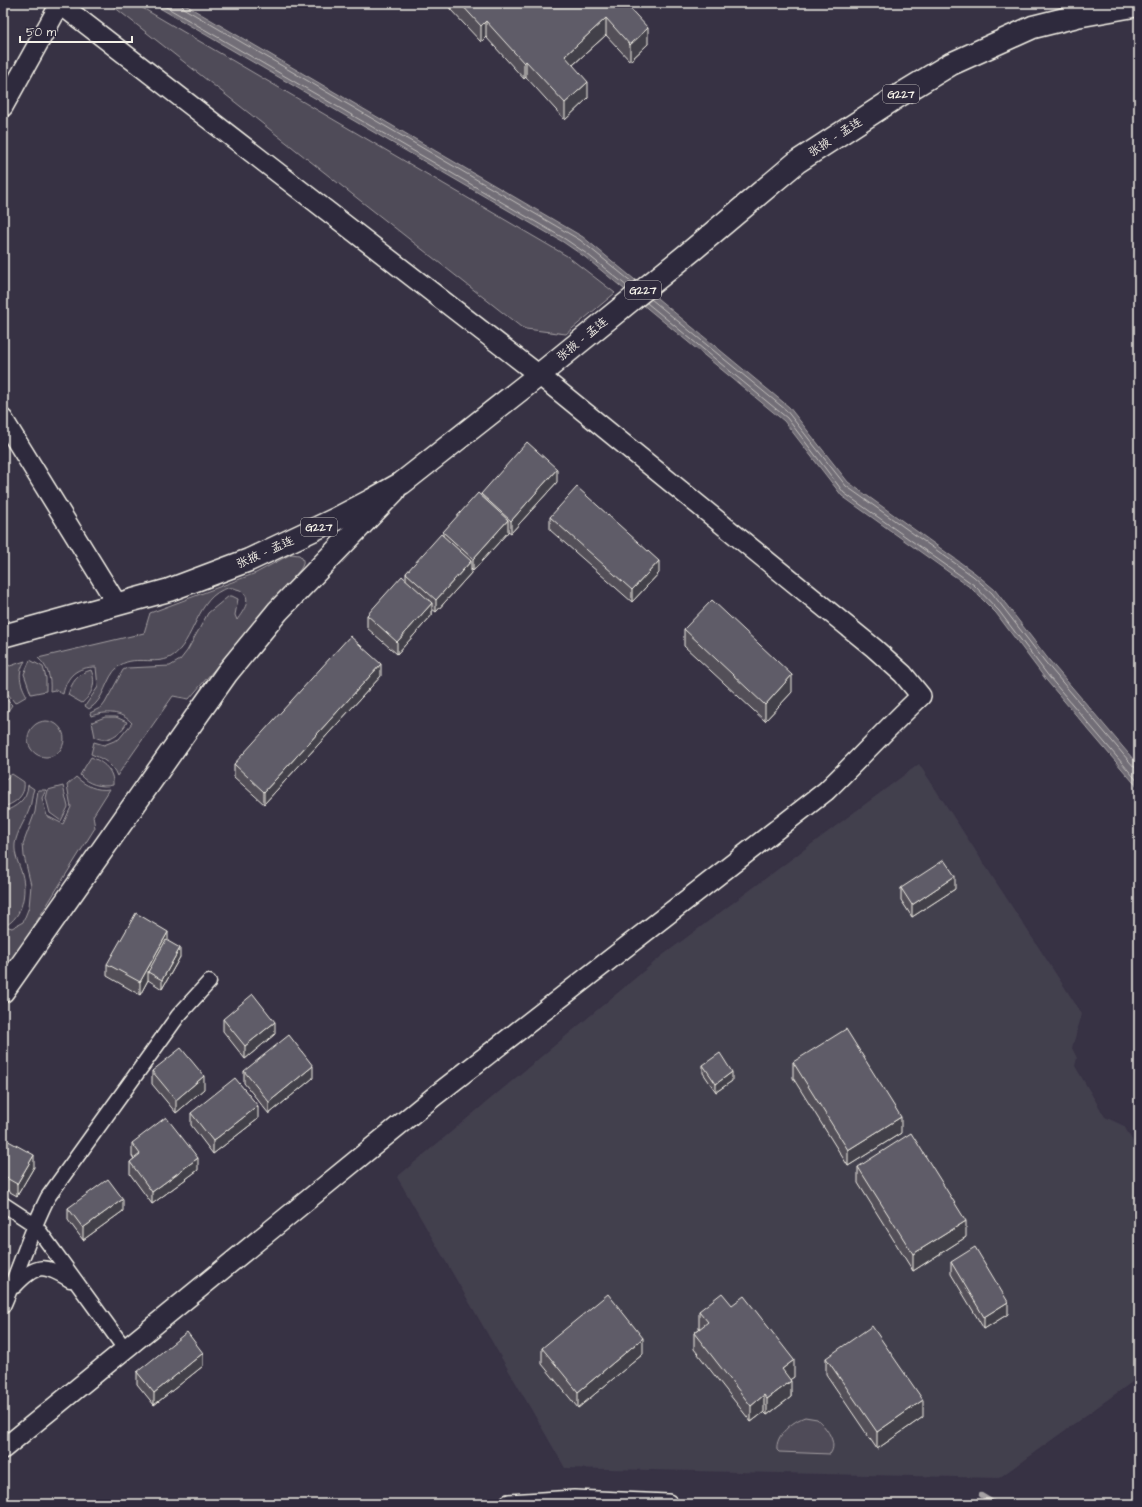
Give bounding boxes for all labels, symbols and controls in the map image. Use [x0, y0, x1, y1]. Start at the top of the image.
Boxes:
scale bar [20, 18, 132, 44]
text: 50 m [26, 24, 57, 41]
road number: G227 [883, 85, 919, 103]
street label: 张掖 - 孟连 [805, 114, 866, 161]
road number: G227 [625, 281, 661, 299]
street label: 张掖 - 孟连 [553, 313, 612, 365]
road number: G227 [301, 518, 337, 536]
street label: 张掖 - 孟连 [234, 532, 297, 573]

